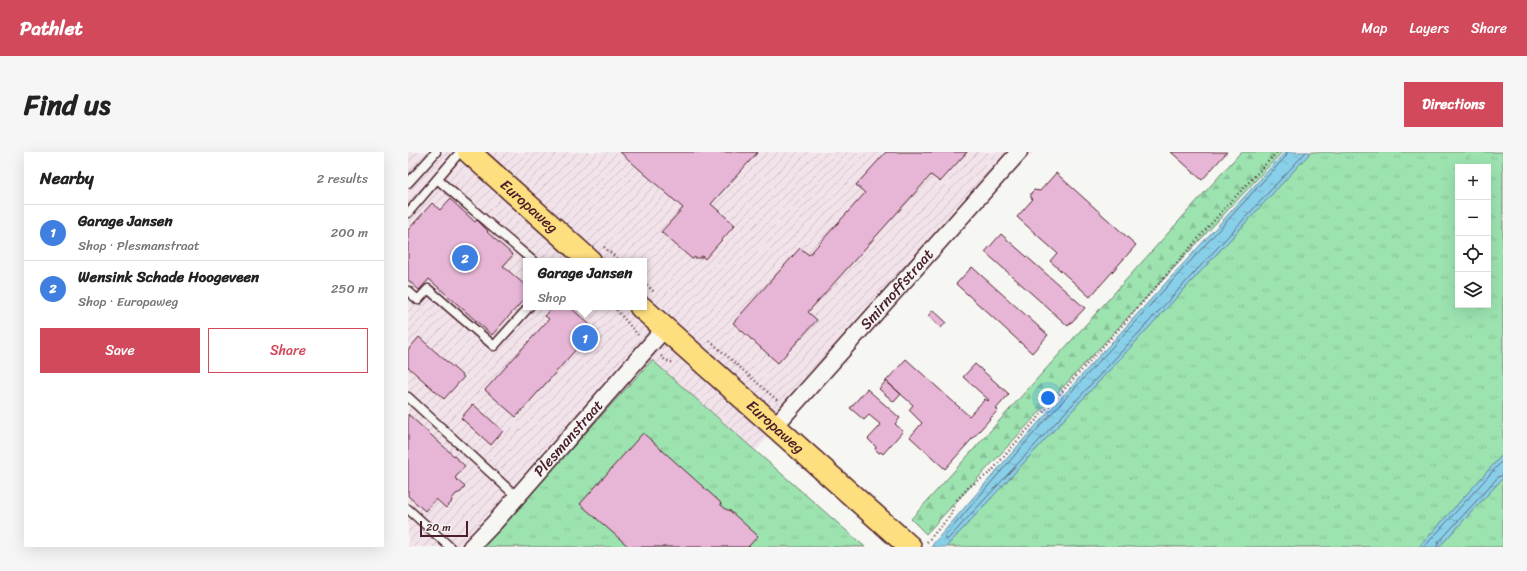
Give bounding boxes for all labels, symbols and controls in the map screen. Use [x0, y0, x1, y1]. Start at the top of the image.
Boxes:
text: Pathlet [20, 12, 83, 45]
text: Map [1362, 16, 1387, 41]
text: Layers [1409, 16, 1449, 41]
text: Share [1471, 16, 1507, 41]
text: Find us [24, 80, 111, 129]
button: Directions [1404, 82, 1503, 127]
text: Nearby [40, 163, 94, 193]
map controls [1455, 164, 1491, 308]
button: + [1455, 164, 1491, 200]
text: 2 results [317, 167, 368, 190]
street label: Europaweg [494, 173, 565, 240]
button: − [1455, 200, 1491, 236]
text: Garage Jansen [78, 208, 173, 234]
text: 1 [50, 221, 56, 244]
text: 200 m [331, 221, 368, 244]
text: Shop · Plesmanstraat [78, 234, 200, 257]
button: locate [1455, 236, 1491, 272]
street label: Smirnoffstraat [853, 242, 940, 336]
pin: 2 [452, 243, 478, 273]
popup [523, 258, 647, 310]
text: Garage Jansen [538, 260, 632, 286]
text: Wensink Schade Hoogeveen [78, 264, 259, 290]
button: layers [1455, 272, 1491, 308]
text: 2 [49, 277, 57, 300]
text: 250 m [331, 277, 368, 300]
text: Shop [538, 286, 566, 309]
text: Shop · Europaweg [78, 290, 178, 313]
pin: 1 [572, 323, 598, 353]
button: Save [40, 328, 200, 373]
button: Share [208, 328, 368, 373]
your location [1038, 388, 1058, 408]
street label: Plesmanstraat [527, 393, 610, 483]
street label: Europaweg [740, 393, 811, 461]
text: 20 m [426, 518, 451, 537]
scale bar [420, 519, 468, 538]

